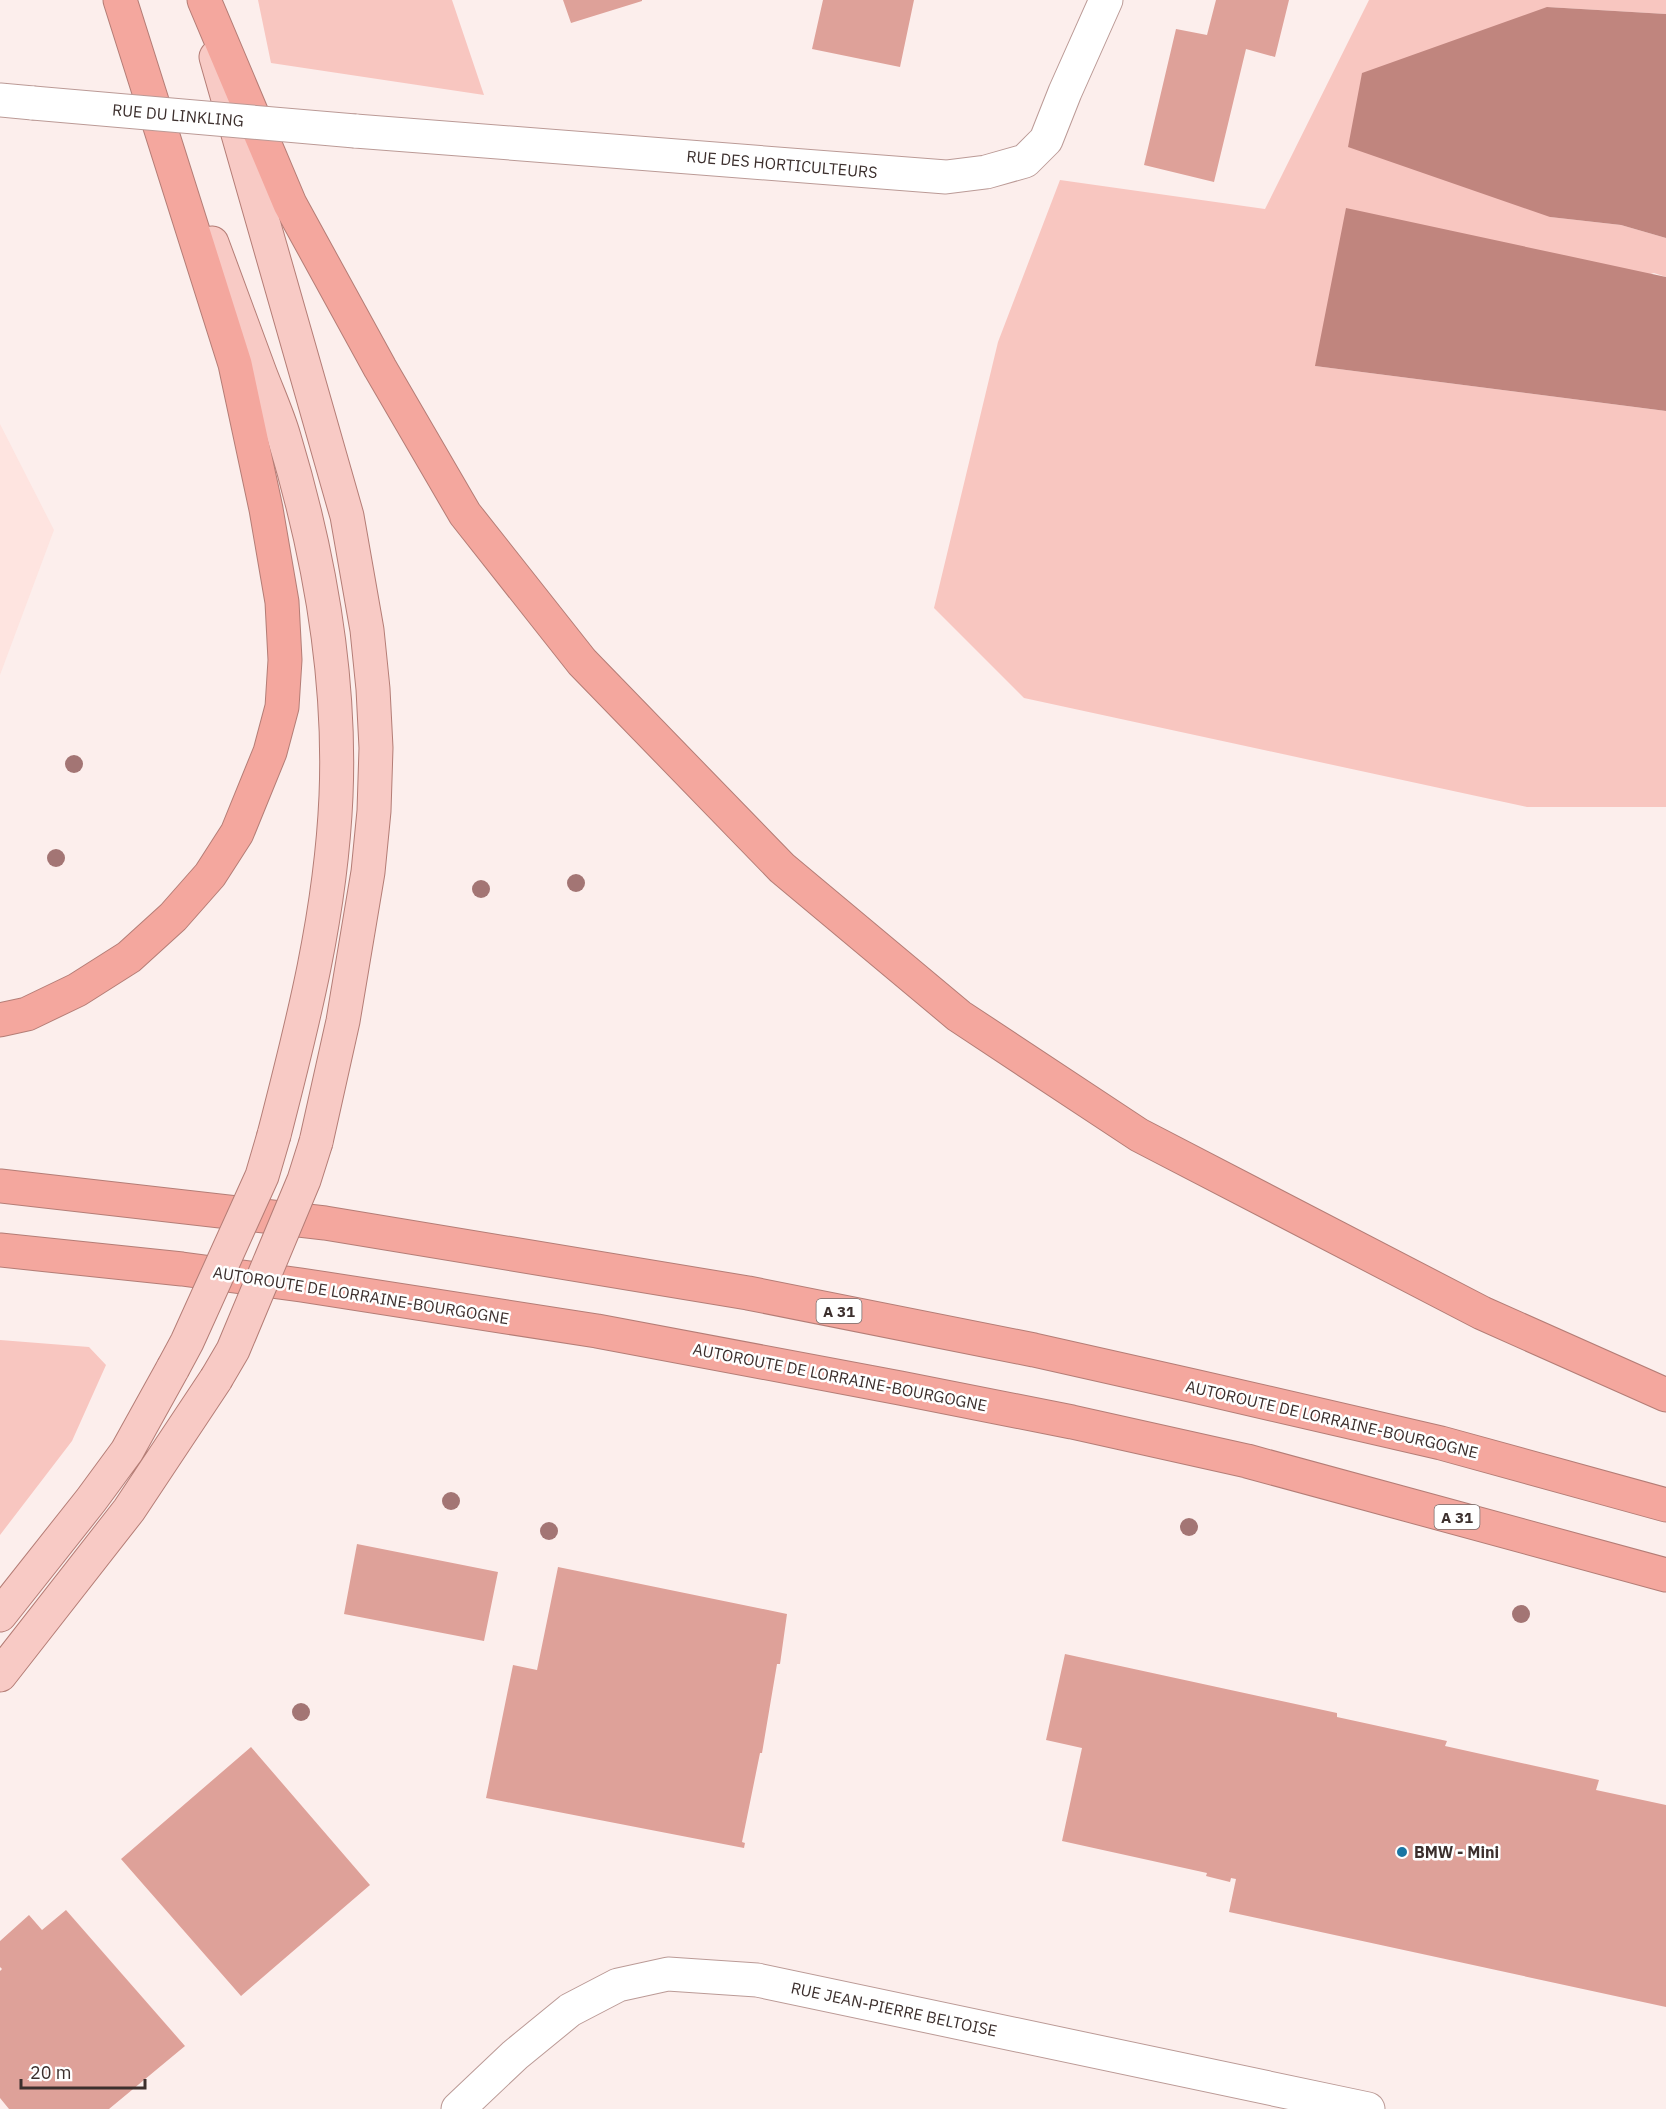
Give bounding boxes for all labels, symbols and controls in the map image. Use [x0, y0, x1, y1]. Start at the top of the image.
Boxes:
street label: RUE DU LINKLING [111, 99, 245, 131]
street label: RUE DES HORTICULTEURS [686, 146, 878, 182]
street label: AUTOROUTE DE LORRAINE-BOURGOGNE [212, 1262, 510, 1328]
road number: A 31 [816, 1299, 862, 1323]
street label: AUTOROUTE DE LORRAINE-BOURGOGNE [691, 1339, 989, 1415]
street label: AUTOROUTE DE LORRAINE-BOURGOGNE [1184, 1376, 1480, 1462]
road number: A 31 [1434, 1505, 1480, 1529]
place label: BMW - Mini [1414, 1842, 1499, 1862]
marker: BMW - Mini [1395, 1845, 1409, 1859]
street label: RUE JEAN-PIERRE BELTOISE [789, 1977, 999, 2041]
scale bar [21, 2052, 146, 2090]
text: 20 m [30, 2061, 72, 2084]

